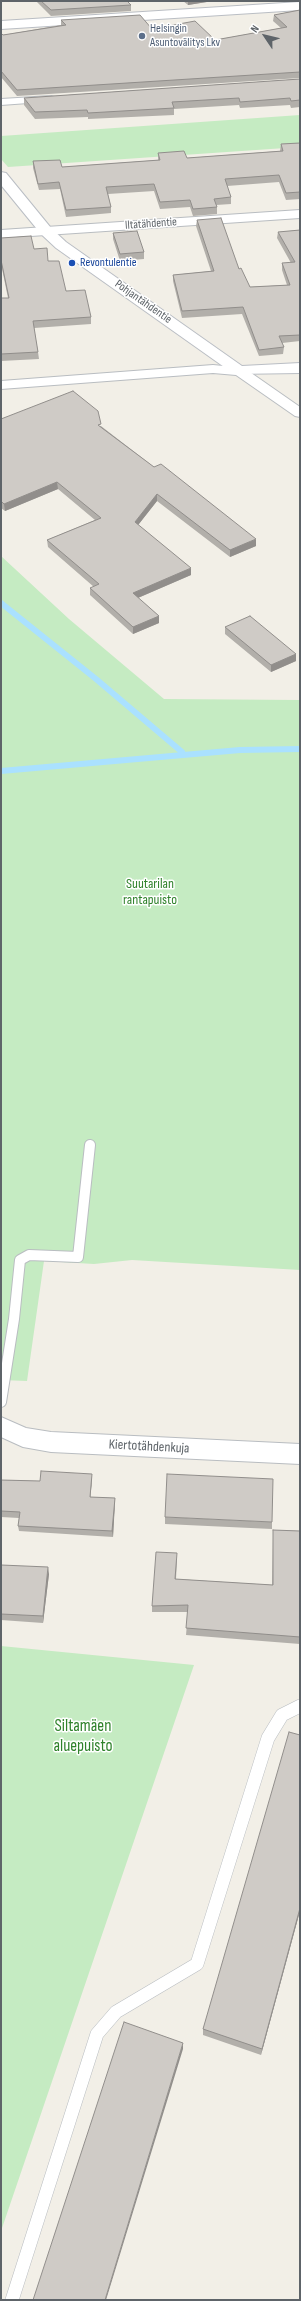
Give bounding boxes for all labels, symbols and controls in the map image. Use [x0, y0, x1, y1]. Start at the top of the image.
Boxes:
north arrow [245, 16, 285, 56]
place label: Helsingin Asuntovälitys Lkv [150, 22, 220, 50]
text: N [248, 23, 262, 35]
marker: Helsingin Asuntovälitys Lkv [137, 31, 147, 41]
street label: Iltatähdentie [125, 215, 177, 233]
place label: Revontulentie [80, 256, 137, 270]
marker: Revontulentie [67, 258, 77, 268]
street label: Pohjantähdentie [112, 277, 174, 327]
park label: Suutarilan rantapuisto [123, 876, 177, 908]
street label: Kiertotähdenkuja [108, 1436, 190, 1458]
park label: Siltamäen aluepuisto [53, 1717, 113, 1757]

